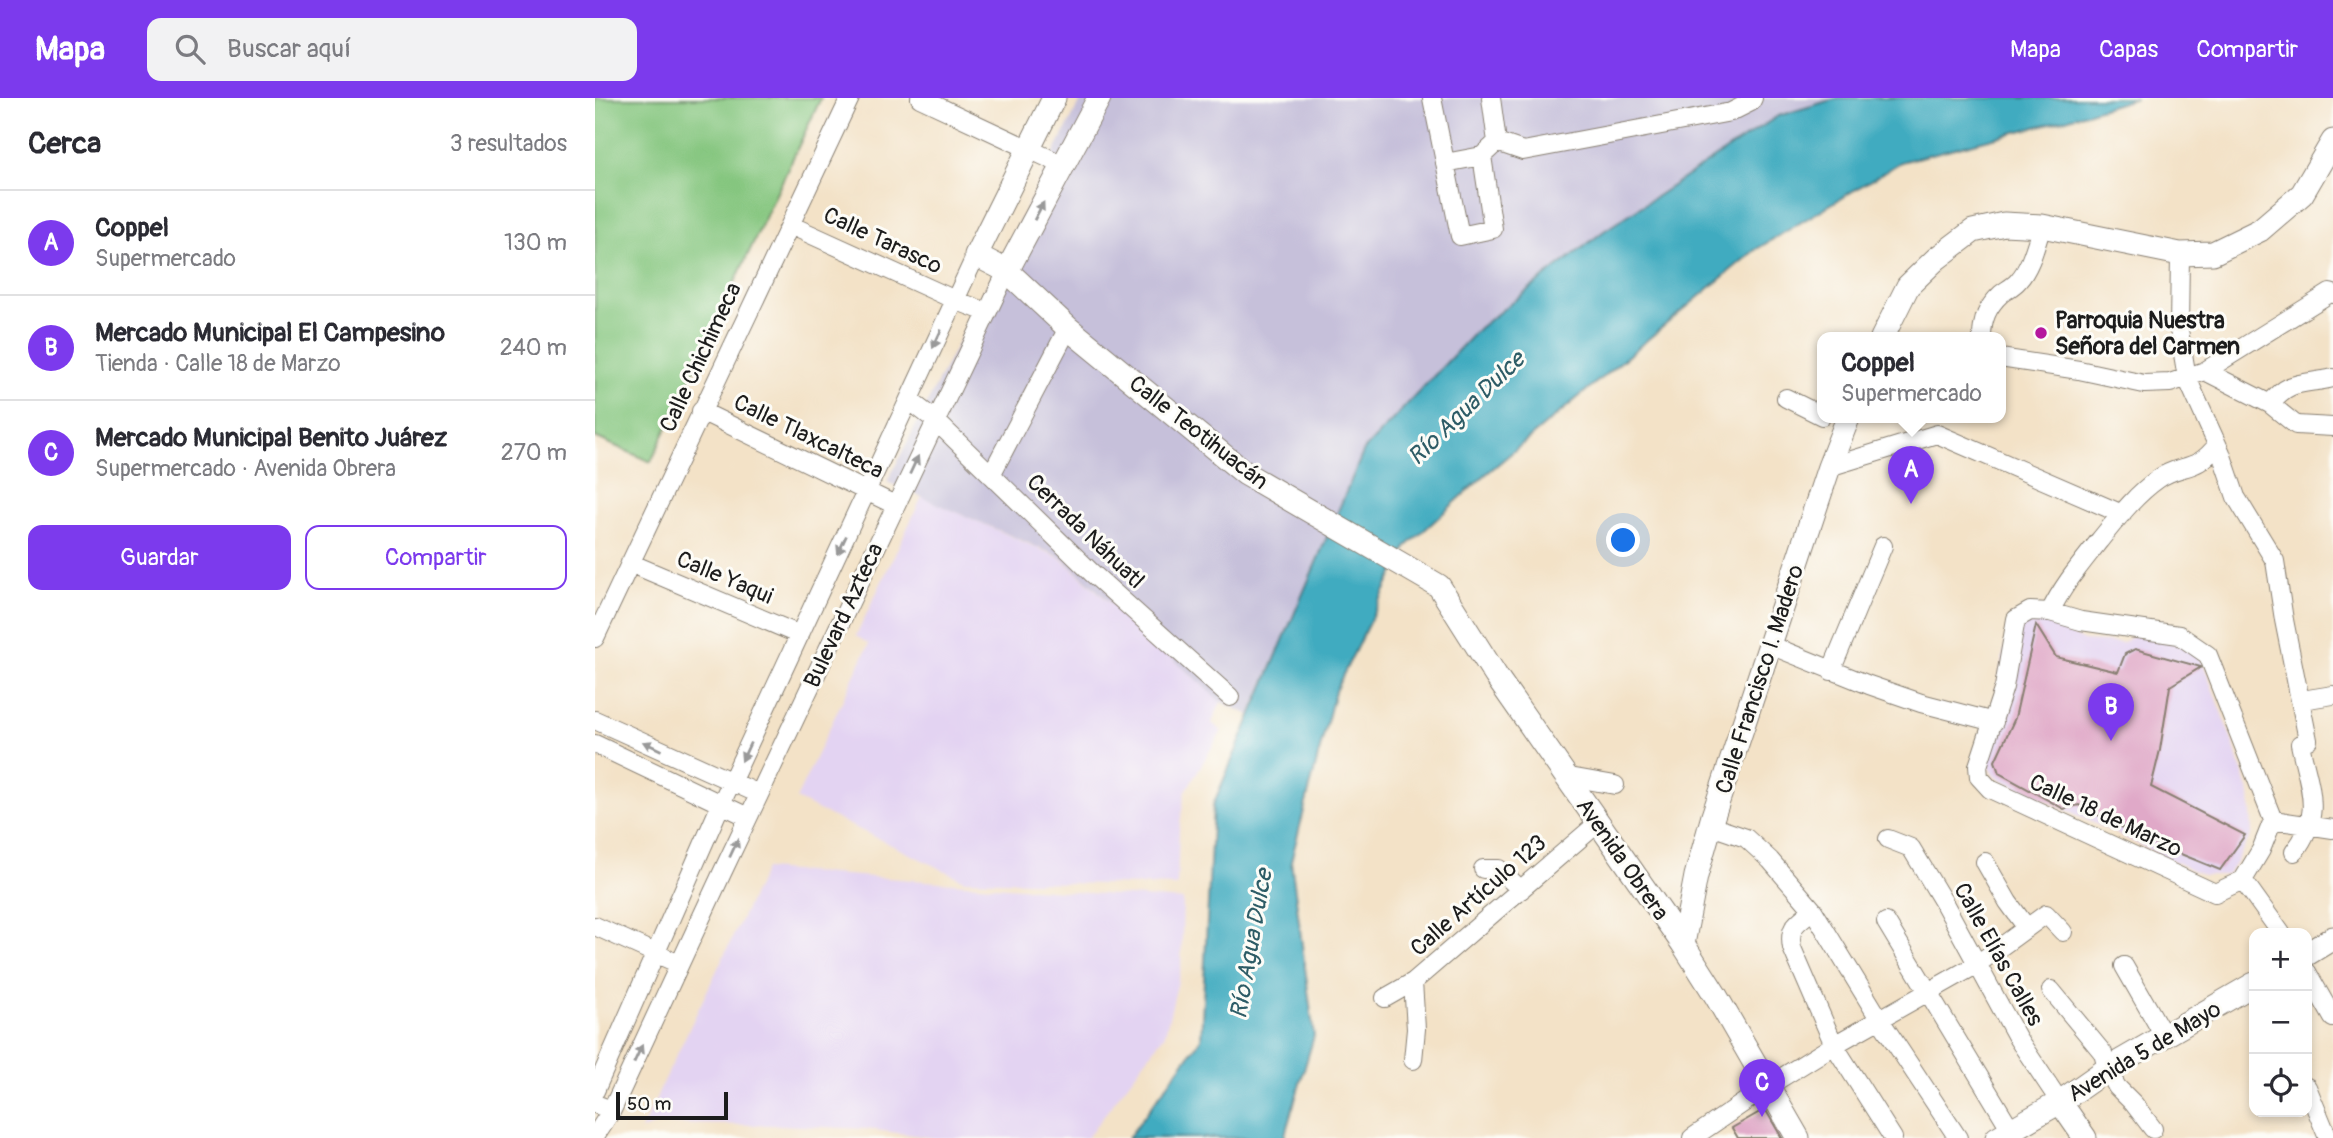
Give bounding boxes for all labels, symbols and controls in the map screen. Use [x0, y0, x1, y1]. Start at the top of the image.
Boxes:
search box [147, 18, 637, 81]
text: Mapa [35, 29, 105, 70]
icon: search [171, 30, 209, 68]
text: Buscar aquí [227, 33, 351, 65]
text: Mapa [2010, 35, 2061, 64]
text: Capas [2099, 35, 2158, 64]
text: Compartir [2196, 35, 2298, 64]
text: Cerca [28, 125, 101, 162]
text: 3 resultados [450, 129, 567, 158]
street label: Calle Tarasco [819, 200, 947, 281]
one-way arrow [1033, 201, 1044, 221]
text: Coppel [95, 212, 169, 244]
text: A [44, 228, 58, 257]
text: 130 m [504, 228, 567, 257]
text: Supermercado [95, 244, 236, 273]
street label: Calle Chichimeca [653, 278, 748, 437]
place label: Parroquia Nuestra Señora del Carmen [2055, 306, 2240, 361]
text: Mercado Municipal El Campesino [95, 317, 445, 349]
marker: Parroquia Nuestra Señora del Carmen [2033, 325, 2049, 341]
one-way arrow [931, 329, 943, 349]
popup [1817, 332, 2006, 423]
text: B [44, 333, 58, 362]
text: 240 m [500, 333, 567, 362]
water label: Río Agua Dulce [1402, 344, 1532, 471]
text: Coppel [1841, 347, 1915, 379]
text: Tienda · Calle 18 de Marzo [95, 349, 341, 378]
street label: Calle Teotihuacán [1123, 369, 1274, 496]
text: Supermercado [1841, 379, 1982, 408]
street label: Calle Tlaxcalteca [729, 388, 889, 485]
text: Mercado Municipal Benito Juárez [95, 422, 447, 454]
text: C [44, 438, 58, 467]
text: 270 m [501, 438, 567, 467]
pin: A [1888, 446, 1934, 504]
text: Supermercado · Avenida Obrera [95, 454, 396, 483]
one-way arrow [908, 455, 920, 475]
street label: Cerrada Náhuatl [1021, 468, 1151, 595]
your location [1606, 523, 1640, 557]
button: Guardar [28, 525, 291, 590]
button: Compartir [305, 525, 567, 590]
one-way arrow [836, 535, 847, 555]
street label: Bulevard Azteca [797, 538, 890, 692]
street label: Calle Yaqui [672, 544, 777, 611]
street label: Calle Francisco I. Madero [1709, 561, 1810, 797]
pin: B [2088, 683, 2134, 741]
one-way arrow [642, 740, 662, 752]
one-way arrow [740, 741, 751, 762]
street label: Calle 18 de Marzo [2025, 767, 2187, 864]
street label: Avenida Obrera [1570, 793, 1675, 926]
street label: Calle Artículo 123 [1404, 828, 1552, 962]
one-way arrow [728, 838, 739, 858]
water label: Río Agua Dulce [1224, 865, 1279, 1021]
street label: Calle Elías Calles [1947, 877, 2050, 1031]
map controls [2249, 928, 2312, 1117]
button: + [2249, 928, 2312, 991]
button: − [2249, 991, 2312, 1054]
street label: Avenida 5 de Mayo [2062, 994, 2226, 1109]
one-way arrow [632, 1044, 644, 1064]
button: locate [2249, 1054, 2312, 1117]
pin: C [1739, 1059, 1785, 1117]
scale bar [616, 1089, 728, 1121]
text: 50 m [627, 1092, 671, 1116]

